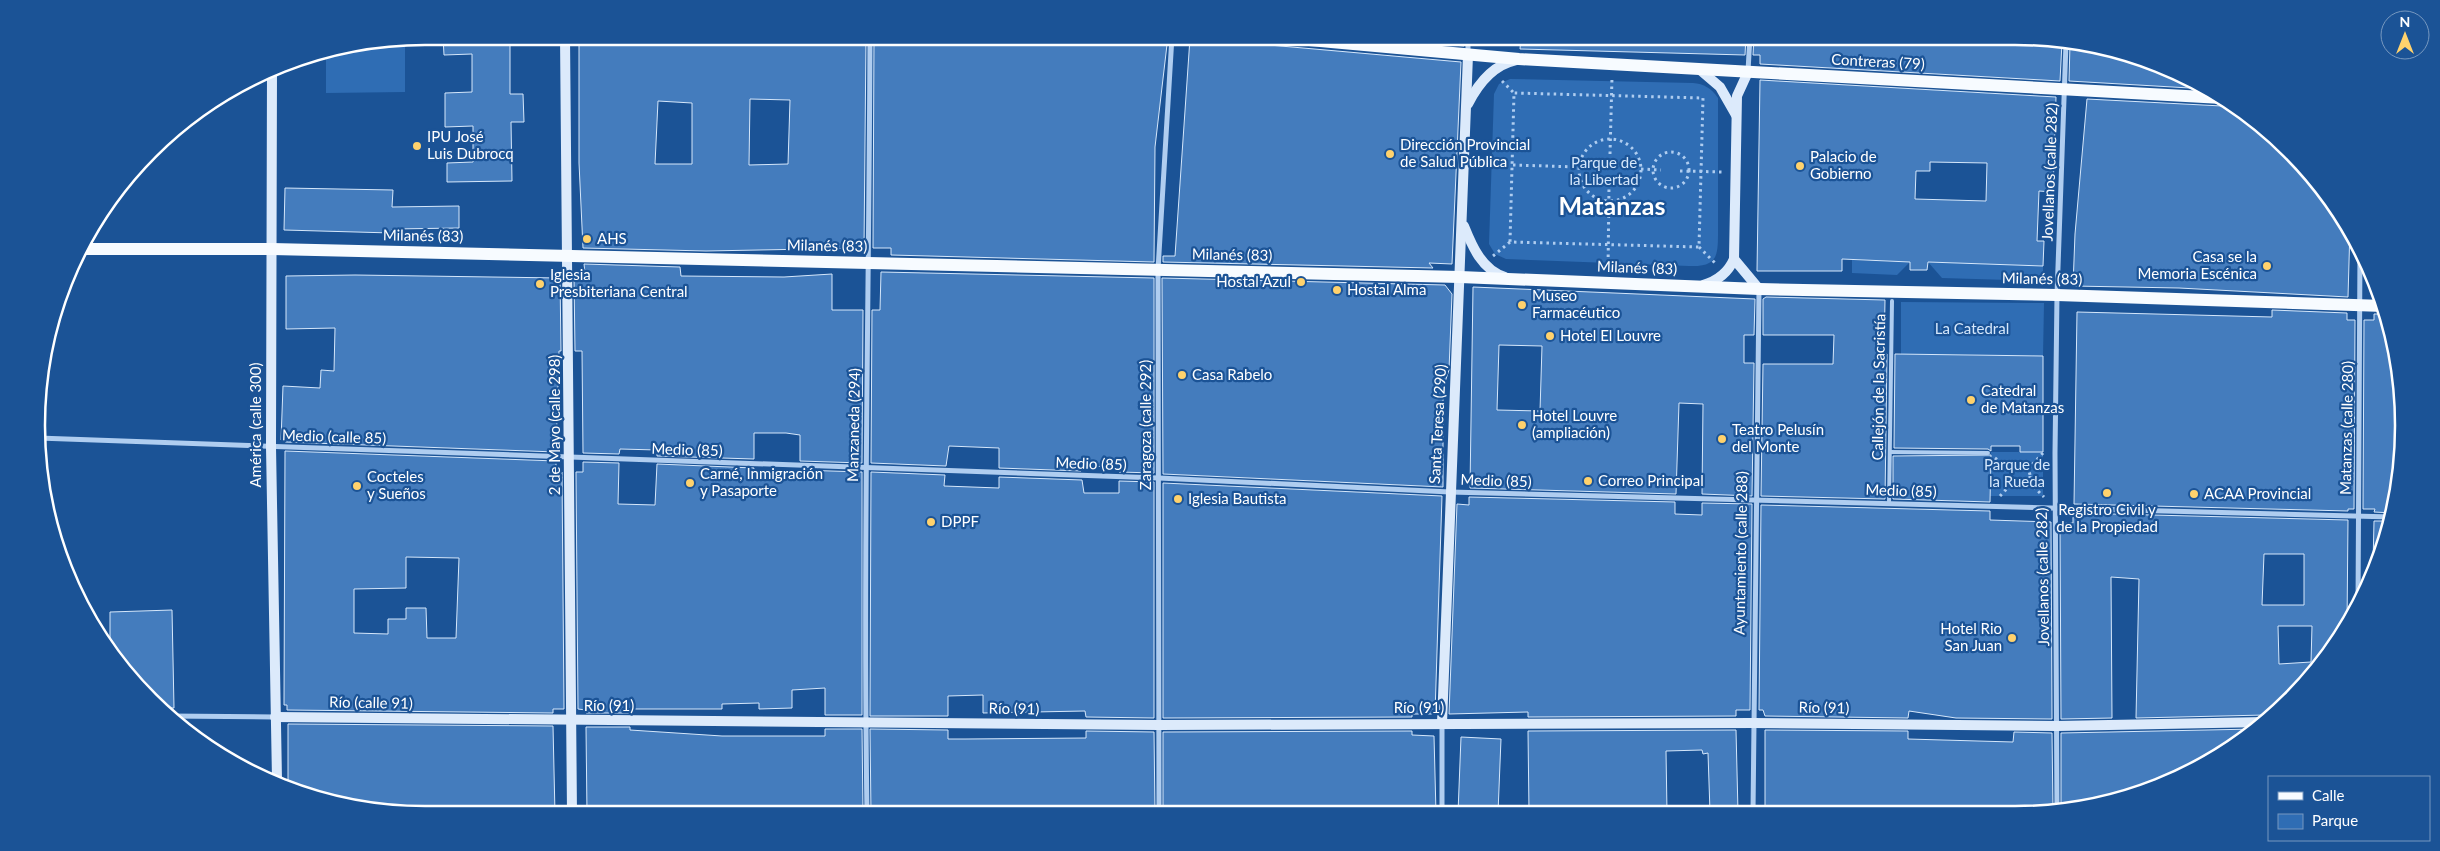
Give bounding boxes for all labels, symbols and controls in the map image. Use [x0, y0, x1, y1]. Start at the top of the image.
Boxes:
north arrow [2380, 10, 2430, 60]
text: N [2400, 13, 2410, 30]
street label: Contreras (79) [1831, 50, 1925, 72]
street label: Jovellanos (calle 282) [2038, 102, 2060, 242]
place label: IPU José Luis Dubrocq [427, 127, 514, 162]
place label: Dirección Provincial de Salud Pública [1400, 135, 1530, 170]
marker: IPU José Luis Dubrocq [411, 140, 423, 152]
place label: Palacio de Gobierno [1810, 147, 1877, 182]
marker: Dirección Provincial de Salud Pública [1384, 148, 1396, 160]
park label: Parque de la Libertad [1569, 153, 1639, 188]
marker: Palacio de Gobierno [1794, 160, 1806, 172]
district label: Matanzas [1558, 190, 1666, 220]
street label: Milanés (83) [383, 225, 463, 245]
place label: AHS [597, 229, 627, 247]
marker: AHS [581, 233, 593, 245]
street label: Milanés (83) [787, 235, 867, 255]
street label: Milanés (83) [1192, 244, 1272, 264]
place label: Casa se la Memoria Escénica [2138, 247, 2257, 282]
street label: Milanés (83) [1597, 257, 1678, 277]
marker: Casa se la Memoria Escénica [2261, 260, 2273, 272]
place label: Iglesia Presbiteriana Central [550, 265, 688, 300]
street label: Milanés (83) [2002, 268, 2082, 288]
place label: Hostal Azul [1216, 272, 1291, 290]
marker: Hostal Azul [1295, 276, 1307, 288]
marker: Iglesia Presbiteriana Central [534, 278, 546, 290]
place label: Hostal Alma [1347, 280, 1426, 298]
marker: Hostal Alma [1331, 284, 1343, 296]
place label: Museo Farmacéutico [1532, 286, 1620, 321]
marker: Museo Farmacéutico [1516, 299, 1528, 311]
street label: Callejón de la Sacristía [1868, 314, 1888, 460]
park label: La Catedral [1935, 319, 2009, 337]
place label: Hotel El Louvre [1560, 326, 1661, 344]
marker: Hotel El Louvre [1544, 330, 1556, 342]
street label: 2 de Mayo (calle 298) [545, 355, 563, 495]
street label: Zaragoza (calle 292) [1136, 360, 1154, 490]
street label: Matanzas (calle 280) [2336, 361, 2356, 495]
street label: América (calle 300) [246, 362, 264, 488]
street label: Santa Teresa (290) [1425, 364, 1449, 484]
place label: Casa Rabelo [1192, 365, 1272, 383]
street label: Manzaneda (294) [843, 368, 863, 482]
marker: Casa Rabelo [1176, 369, 1188, 381]
place label: Catedral de Matanzas [1981, 381, 2064, 416]
marker: Catedral de Matanzas [1965, 394, 1977, 406]
place label: Hotel Louvre (ampliación) [1532, 406, 1617, 441]
marker: Hotel Louvre (ampliación) [1516, 419, 1528, 431]
place label: Teatro Pelusín del Monte [1732, 420, 1824, 455]
street label: Medio (calle 85) [282, 425, 387, 447]
marker: Teatro Pelusín del Monte [1716, 433, 1728, 445]
street label: Medio (85) [651, 439, 723, 459]
street label: Medio (85) [1055, 453, 1127, 473]
park label: Parque de la Rueda [1984, 455, 2050, 490]
place label: Carné, Inmigración y Pasaporte [700, 464, 823, 499]
place label: Cocteles y Sueños [367, 467, 426, 502]
street label: Medio (85) [1460, 470, 1532, 490]
place label: Correo Principal [1598, 471, 1704, 489]
street label: Ayuntamiento (calle 288) [1730, 471, 1750, 635]
marker: Correo Principal [1582, 475, 1594, 487]
marker: Carné, Inmigración y Pasaporte [684, 477, 696, 489]
marker: Cocteles y Sueños [351, 480, 363, 492]
street label: Medio (85) [1865, 480, 1937, 500]
place label: ACAA Provincial [2204, 484, 2311, 502]
marker: Registro Civil y de la Propiedad [2101, 487, 2113, 499]
marker: ACAA Provincial [2188, 488, 2200, 500]
place label: Iglesia Bautista [1188, 489, 1287, 507]
marker: Iglesia Bautista [1172, 493, 1184, 505]
place label: Registro Civil y de la Propiedad [2056, 500, 2158, 535]
street label: Jovellanos (calle 282) [2032, 508, 2052, 647]
place label: DPPF [941, 512, 979, 530]
marker: DPPF [925, 516, 937, 528]
place label: Hotel Rio San Juan [1940, 619, 2002, 654]
marker: Hotel Rio San Juan [2006, 632, 2018, 644]
street label: Río (calle 91) [329, 692, 413, 712]
street label: Río (91) [584, 696, 634, 714]
street label: Río (91) [1394, 698, 1444, 716]
street label: Río (91) [1799, 698, 1849, 716]
street label: Río (91) [989, 699, 1039, 717]
legend [2268, 776, 2430, 841]
text: Calle [2312, 786, 2345, 804]
text: Parque [2312, 811, 2358, 829]

